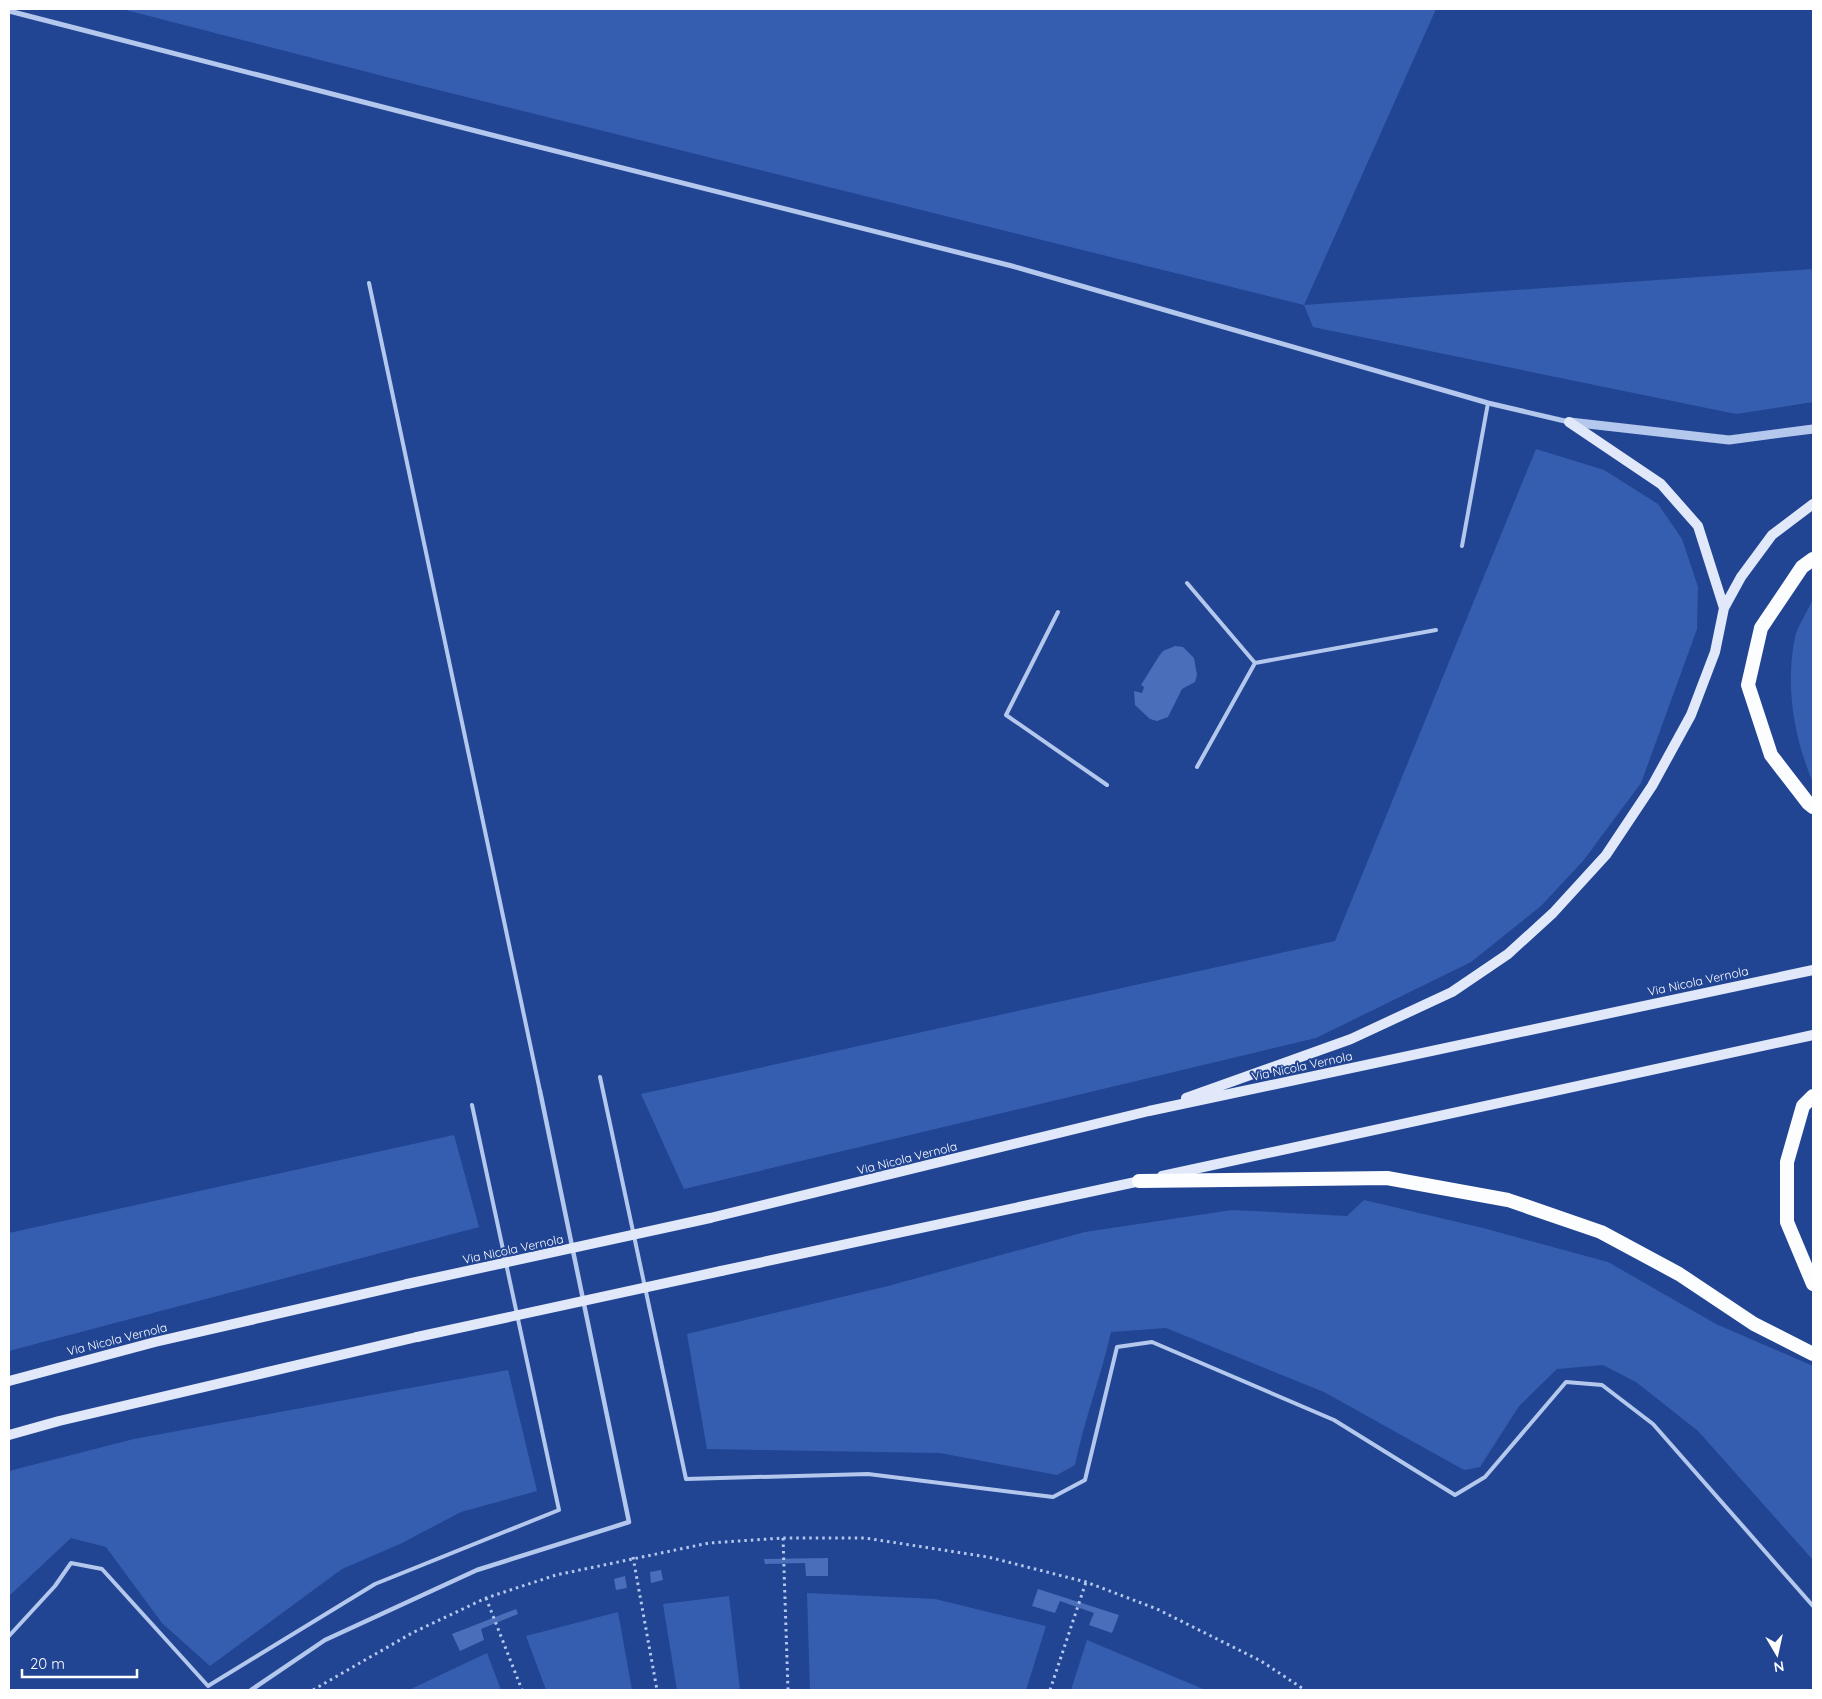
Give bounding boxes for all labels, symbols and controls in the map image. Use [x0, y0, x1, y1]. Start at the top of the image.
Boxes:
street label: Via Nicola Vernola [1646, 963, 1750, 999]
street label: Via Nicola Vernola [1250, 1048, 1354, 1084]
street label: Via Nicola Vernola [855, 1138, 959, 1178]
street label: Via Nicola Vernola [461, 1231, 565, 1267]
street label: Via Nicola Vernola [65, 1319, 169, 1359]
north arrow [1752, 1629, 1802, 1679]
scale bar [22, 1646, 138, 1678]
text: 20 m [30, 1654, 65, 1673]
text: N [1773, 1657, 1786, 1677]

